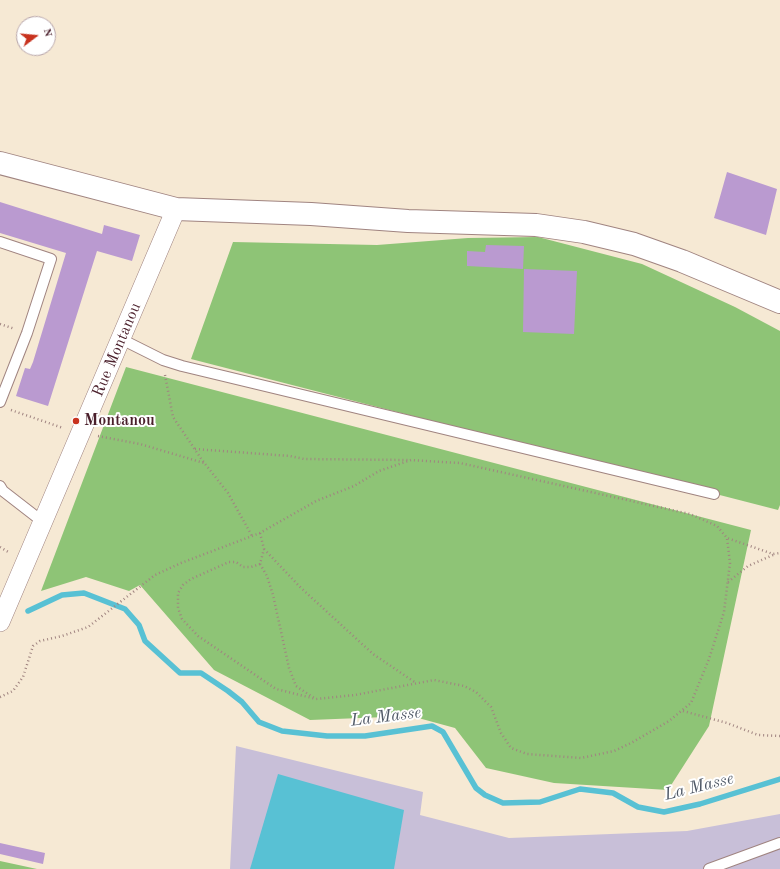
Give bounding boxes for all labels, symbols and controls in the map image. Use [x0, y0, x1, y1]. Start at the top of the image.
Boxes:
north arrow [16, 16, 56, 56]
text: N [41, 27, 53, 38]
street label: Rue Montanou [89, 300, 145, 400]
place label: Montanou [84, 411, 155, 431]
marker: Montanou [71, 416, 81, 426]
water label: La Masse [350, 703, 422, 731]
water label: La Masse [662, 769, 736, 805]

